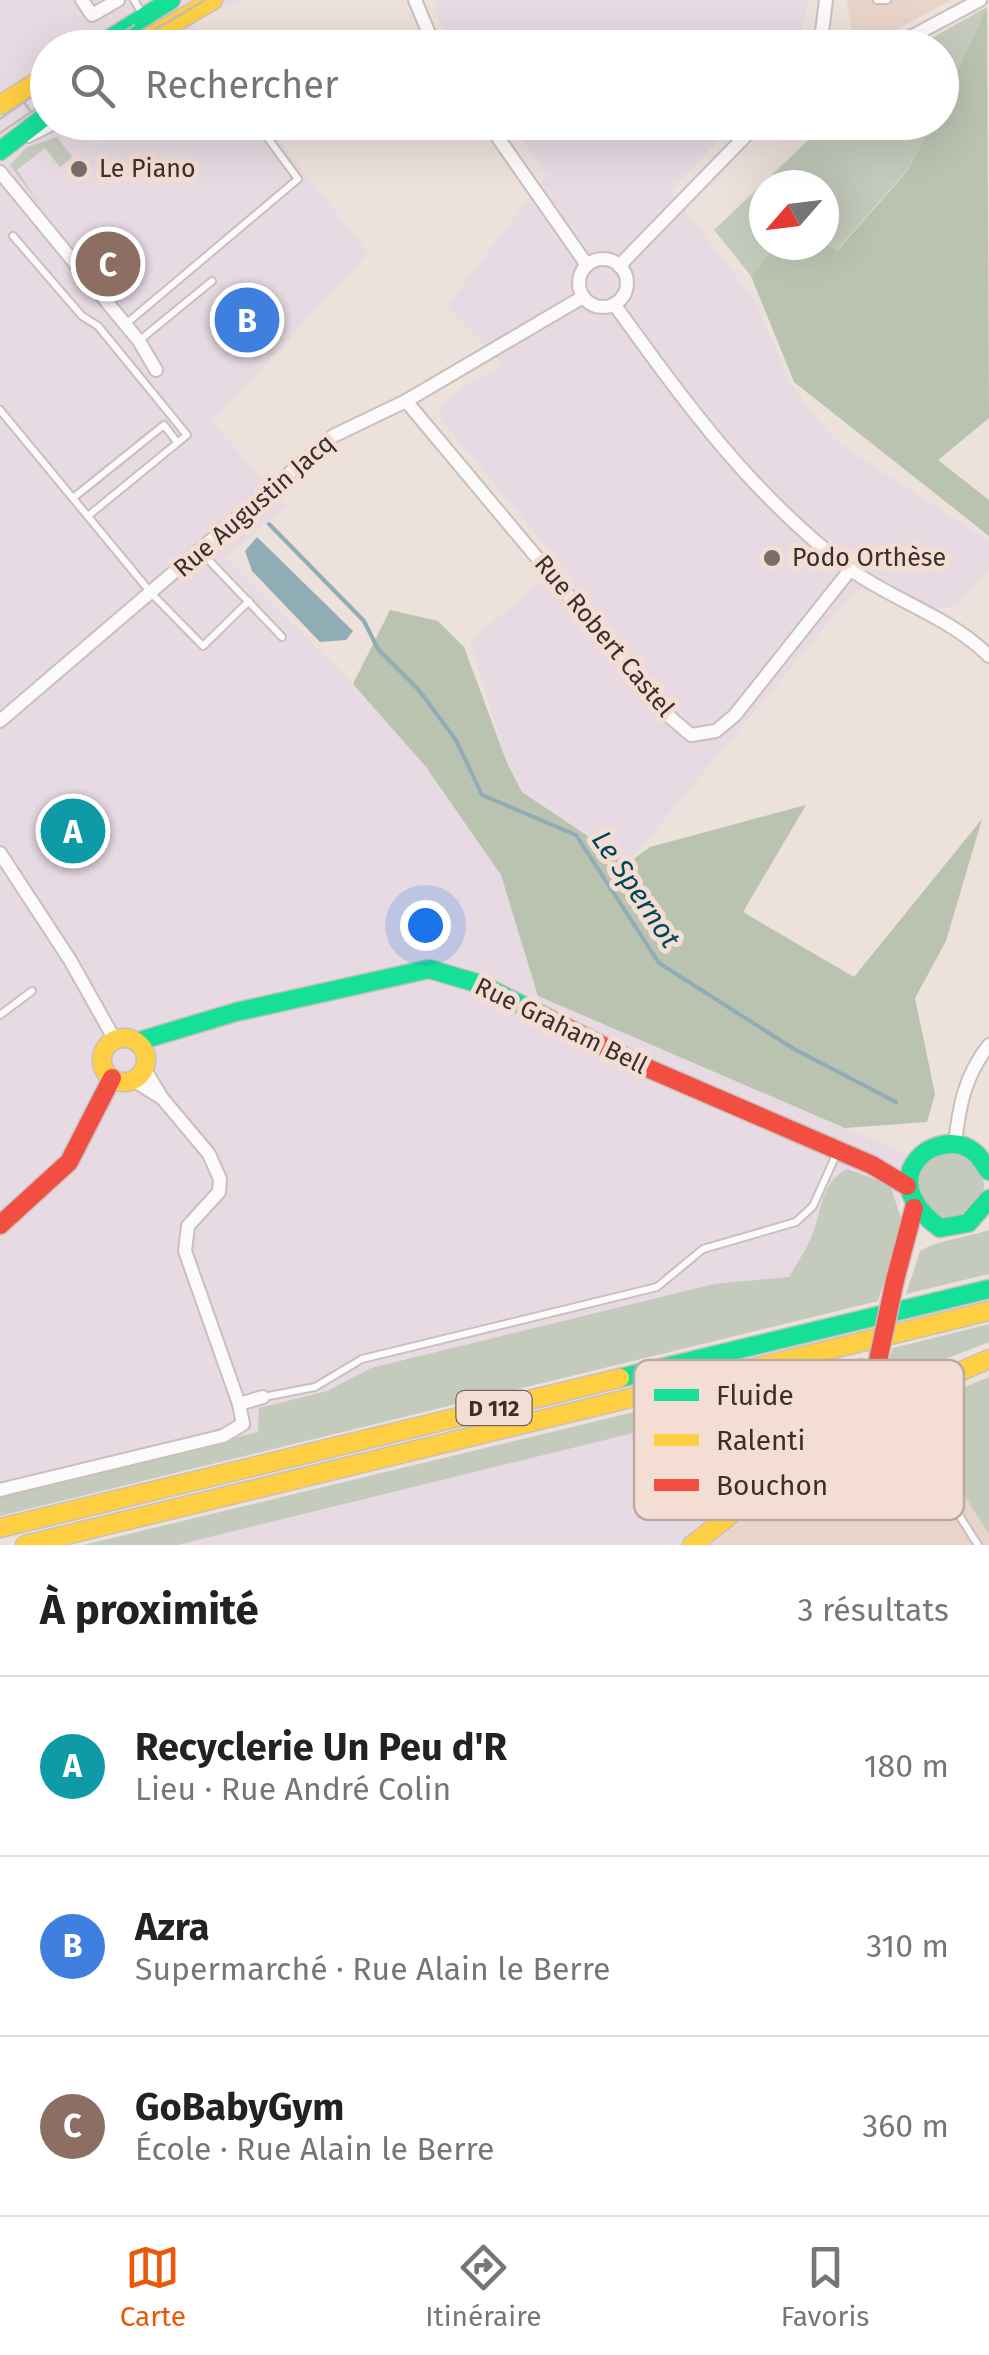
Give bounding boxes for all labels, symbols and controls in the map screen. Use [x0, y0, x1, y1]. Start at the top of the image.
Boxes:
search box [30, 30, 959, 140]
icon: search [65, 58, 120, 113]
text: Rechercher [145, 62, 339, 108]
place label: Le Piano [99, 154, 196, 184]
marker: Le Piano [68, 158, 90, 180]
north arrow [749, 170, 839, 260]
pin: C [76, 226, 140, 302]
pin: B [214, 282, 280, 358]
street label: Rue Augustin Jacq [168, 428, 340, 584]
place label: Podo Orthèse [792, 543, 946, 573]
marker: Podo Orthèse [761, 547, 783, 569]
street label: Rue Robert Castel [528, 549, 680, 723]
pin: A [40, 794, 106, 868]
water label: Le Spernot [585, 824, 687, 954]
your location [400, 900, 451, 951]
street label: Rue Graham Bell [470, 971, 652, 1081]
legend [634, 1360, 964, 1520]
text: Fluide [716, 1379, 794, 1412]
road number: D 112 [456, 1391, 532, 1425]
text: Ralenti [716, 1424, 805, 1457]
text: Bouchon [716, 1469, 828, 1502]
text: À proximité [40, 1585, 259, 1635]
text: 3 résultats [798, 1591, 949, 1629]
text: Recyclerie Un Peu d'R [135, 1724, 507, 1770]
text: A [63, 1747, 82, 1785]
text: 180 m [864, 1747, 949, 1785]
text: Lieu · Rue André Colin [135, 1770, 451, 1808]
text: Azra [135, 1904, 210, 1950]
text: B [63, 1927, 82, 1965]
text: 310 m [866, 1927, 949, 1965]
text: Supermarché · Rue Alain le Berre [135, 1950, 611, 1988]
text: GoBabyGym [135, 2084, 344, 2130]
text: C [63, 2107, 82, 2145]
text: 360 m [862, 2107, 949, 2145]
text: École · Rue Alain le Berre [135, 2130, 494, 2168]
tab: Carte [120, 2240, 186, 2333]
tab: Itinéraire [425, 2240, 541, 2333]
tab: Favoris [781, 2240, 869, 2333]

